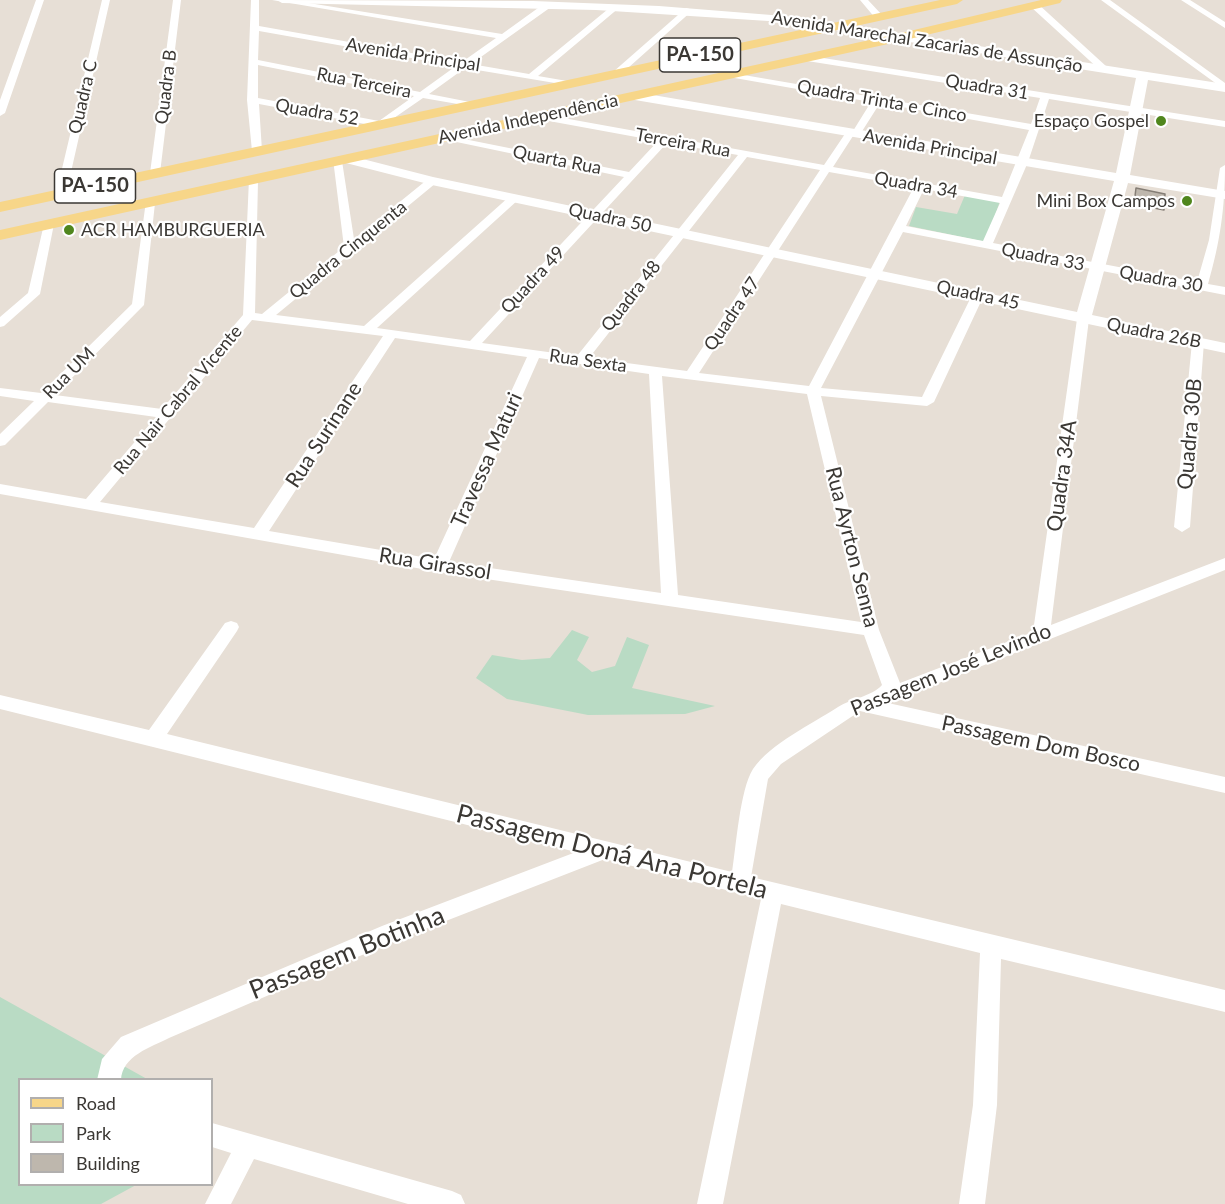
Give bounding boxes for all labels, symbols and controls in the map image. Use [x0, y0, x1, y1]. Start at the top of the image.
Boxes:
street label: Avenida Marechal Zacarias de Assunção [770, 7, 1084, 77]
street label: Avenida Principal [344, 34, 482, 76]
road number: PA-150 [660, 38, 740, 72]
street label: Quadra B [151, 48, 181, 126]
street label: Quadra C [64, 58, 102, 136]
street label: Rua Terceira [315, 63, 413, 103]
street label: Quadra 31 [944, 70, 1030, 104]
street label: Quadra Trinta e Cinco [795, 75, 969, 127]
street label: Avenida Independência [436, 89, 620, 149]
street label: Quadra 52 [274, 94, 360, 130]
place label: Espaço Gospel [1034, 110, 1149, 132]
marker: Espaço Gospel [1154, 114, 1168, 128]
street label: Terceira Rua [634, 124, 732, 162]
street label: Avenida Principal [861, 125, 999, 169]
street label: Quarta Rua [511, 141, 603, 179]
street label: Quadra 34 [873, 167, 959, 203]
road number: PA-150 [54, 169, 136, 203]
place label: Mini Box Campos [1036, 190, 1175, 212]
marker: Mini Box Campos [1180, 194, 1194, 208]
street label: Quadra Cinquenta [285, 196, 411, 304]
street label: Quadra 50 [567, 199, 653, 237]
place label: ACR HAMBURGUERIA [81, 219, 265, 241]
marker: ACR HAMBURGUERIA [62, 223, 76, 237]
street label: Quadra 33 [1000, 238, 1086, 276]
street label: Quadra 49 [496, 242, 570, 318]
street label: Quadra 48 [597, 256, 665, 336]
street label: Quadra 30 [1118, 261, 1204, 297]
street label: Quadra 47 [700, 273, 764, 355]
street label: Quadra 45 [935, 276, 1021, 314]
street label: Quadra 26B [1105, 313, 1203, 353]
street label: Rua Nair Cabral Vicente [109, 321, 247, 479]
street label: Rua UM [39, 343, 99, 403]
street label: Rua Sexta [548, 345, 628, 377]
street label: Rua Surinane [281, 377, 367, 493]
street label: Quadra 30B [1173, 377, 1207, 491]
street label: Travessa Maturi [446, 389, 528, 531]
street label: Quadra 34A [1042, 419, 1082, 533]
street label: Rua Ayrton Senna [820, 464, 884, 630]
street label: Rua Girassol [377, 543, 493, 585]
street label: Passagem José Levindo [847, 618, 1055, 722]
street label: Passagem Dom Bosco [939, 711, 1143, 777]
street label: Passagem Doná Ana Portela [453, 798, 771, 906]
street label: Passagem Botinha [245, 900, 449, 1006]
legend [18, 1078, 213, 1186]
text: Road [76, 1092, 116, 1114]
text: Park [76, 1122, 111, 1144]
text: Building [76, 1152, 140, 1174]

